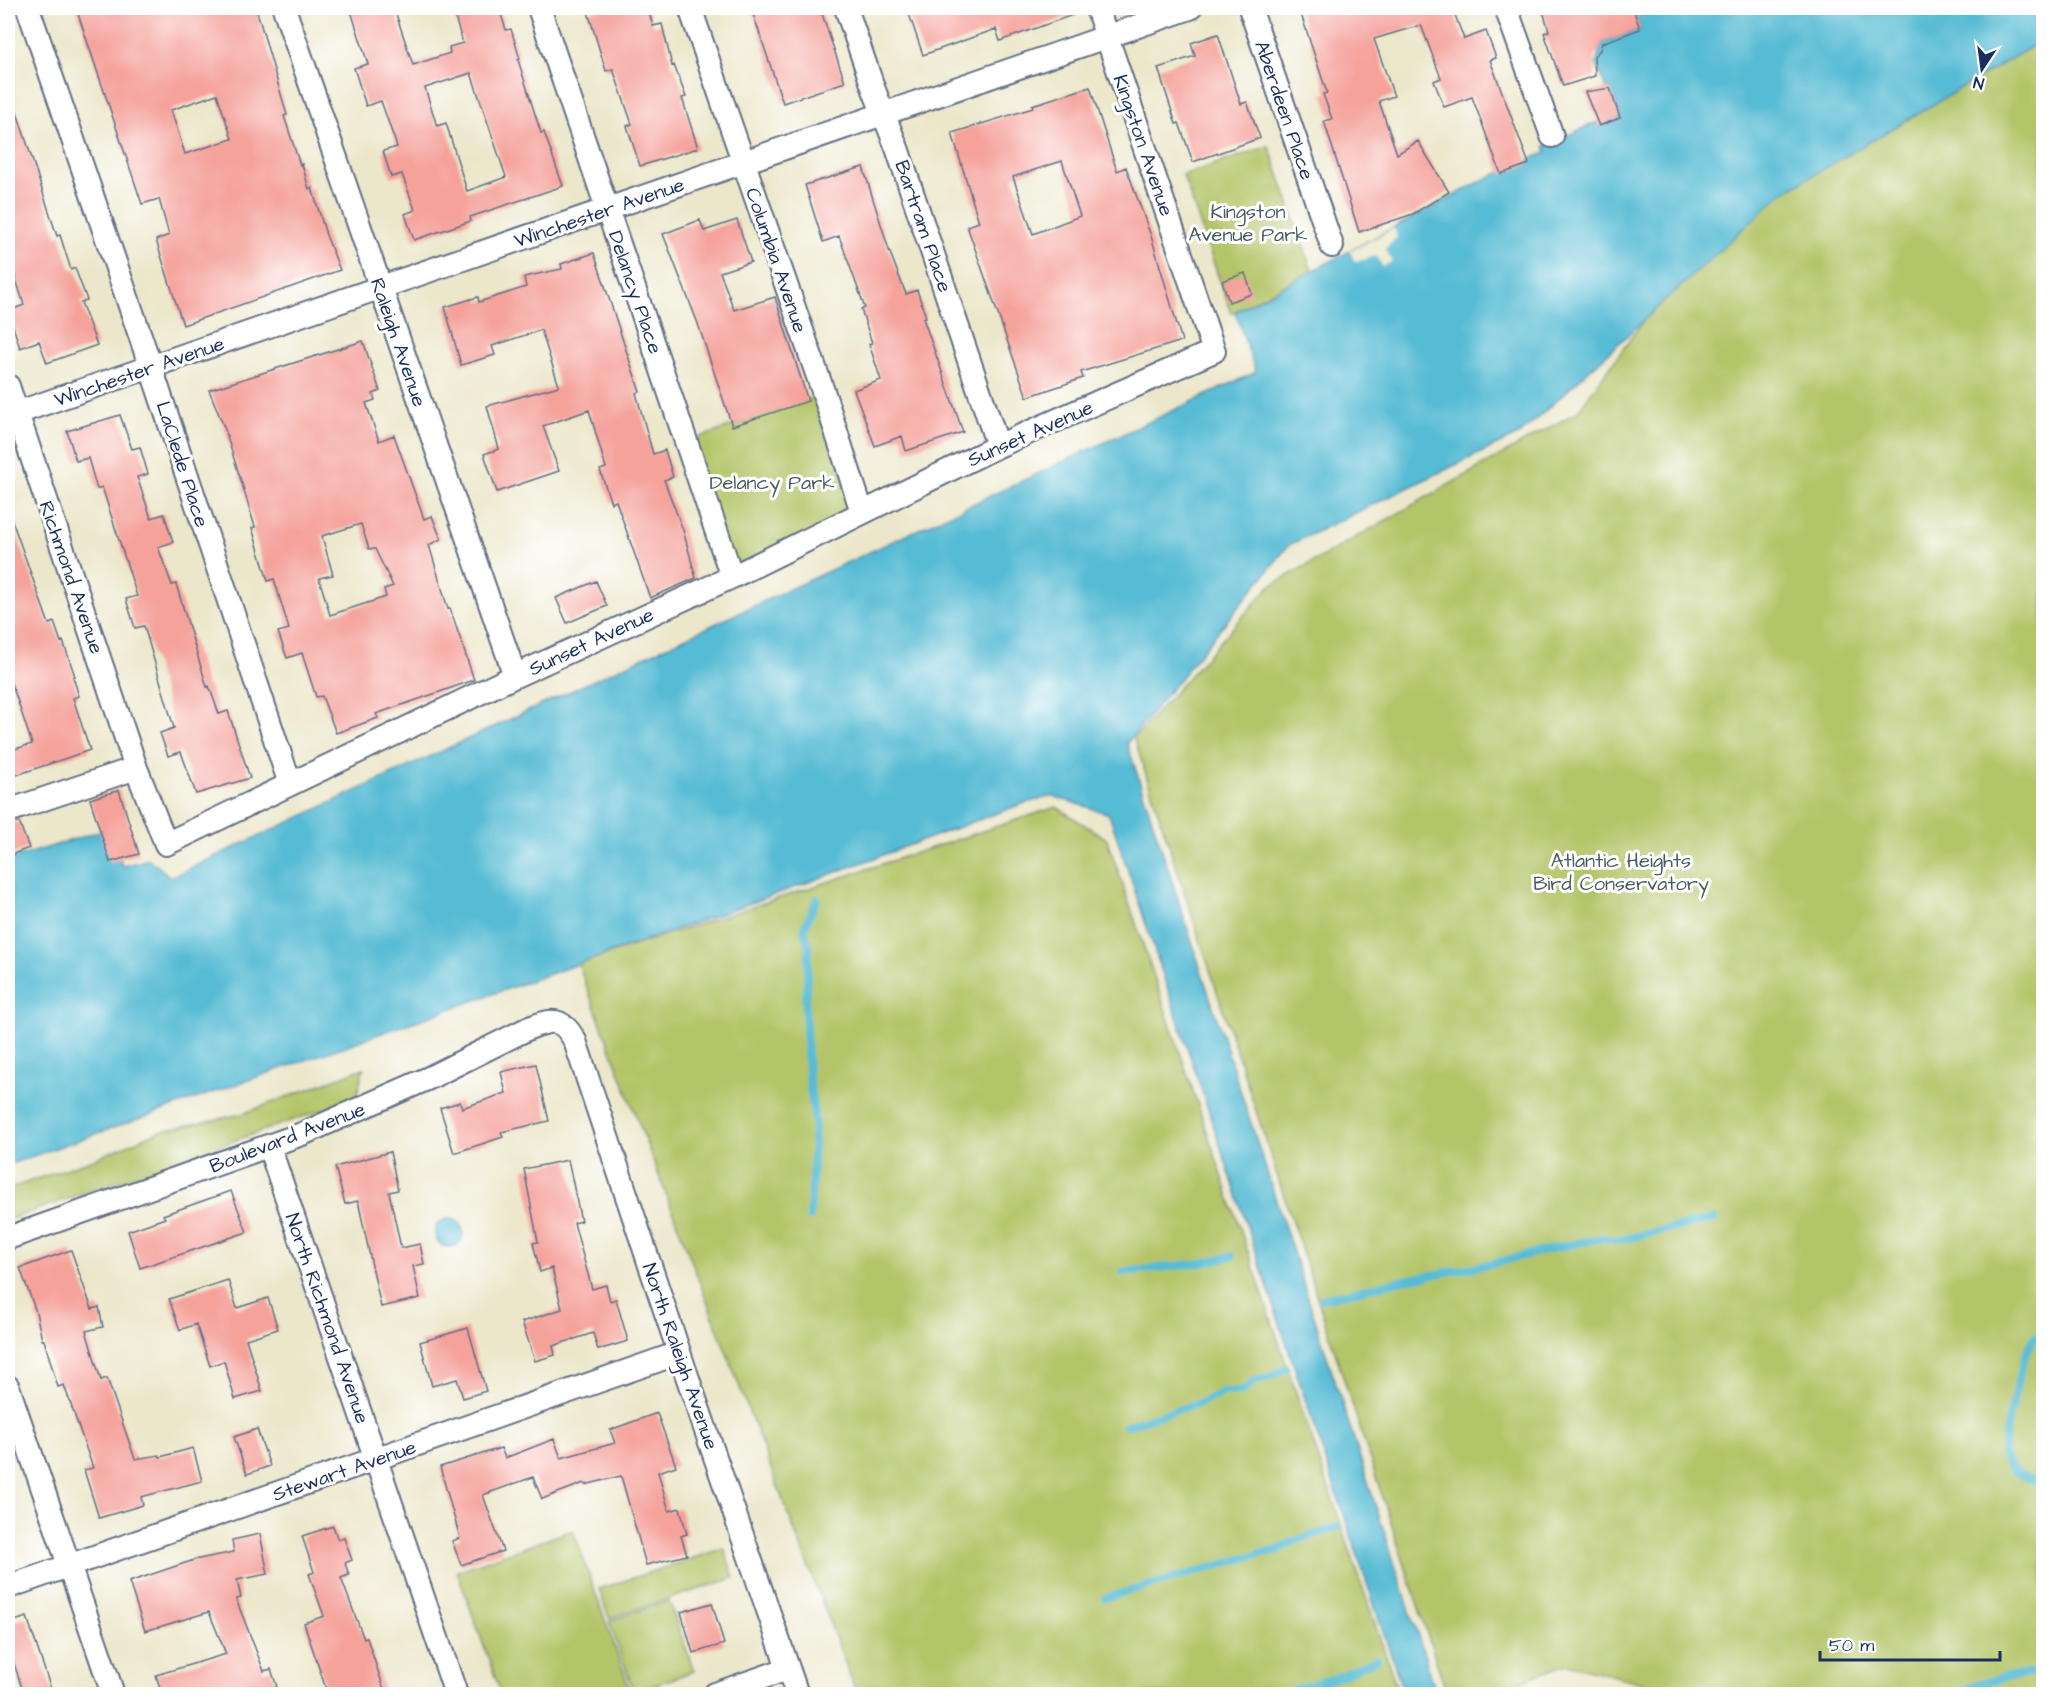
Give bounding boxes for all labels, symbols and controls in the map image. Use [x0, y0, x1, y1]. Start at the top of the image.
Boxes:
street label: Aberdeen Place [1247, 37, 1321, 184]
north arrow [1952, 39, 2012, 99]
street label: Kingston Avenue [1105, 71, 1180, 220]
text: N [1971, 71, 1986, 94]
street label: Bartram Place [887, 157, 959, 296]
street label: Winchester Avenue [511, 171, 688, 255]
street label: Columbia Avenue [738, 184, 814, 337]
park label: Kingston Avenue Park [1188, 198, 1308, 249]
street label: Delancy Place [600, 227, 669, 358]
street label: Raleigh Avenue [362, 274, 433, 411]
street label: Winchester Avenue [51, 330, 228, 414]
street label: Sunset Avenue [963, 394, 1098, 474]
street label: LaClede Place [149, 398, 216, 531]
park label: Delancy Park [710, 469, 835, 498]
street label: Richmond Avenue [32, 497, 110, 658]
street label: Sunset Avenue [524, 601, 659, 683]
park label: Atlantic Heights Bird Conservatory [1533, 847, 1709, 899]
street label: Boulevard Avenue [206, 1095, 369, 1180]
street label: North Richmond Avenue [278, 1209, 376, 1427]
street label: North Raleigh Avenue [634, 1259, 725, 1454]
street label: Stewart Avenue [269, 1433, 420, 1509]
scale bar [1820, 1624, 2000, 1662]
text: 50 m [1829, 1633, 1874, 1658]

